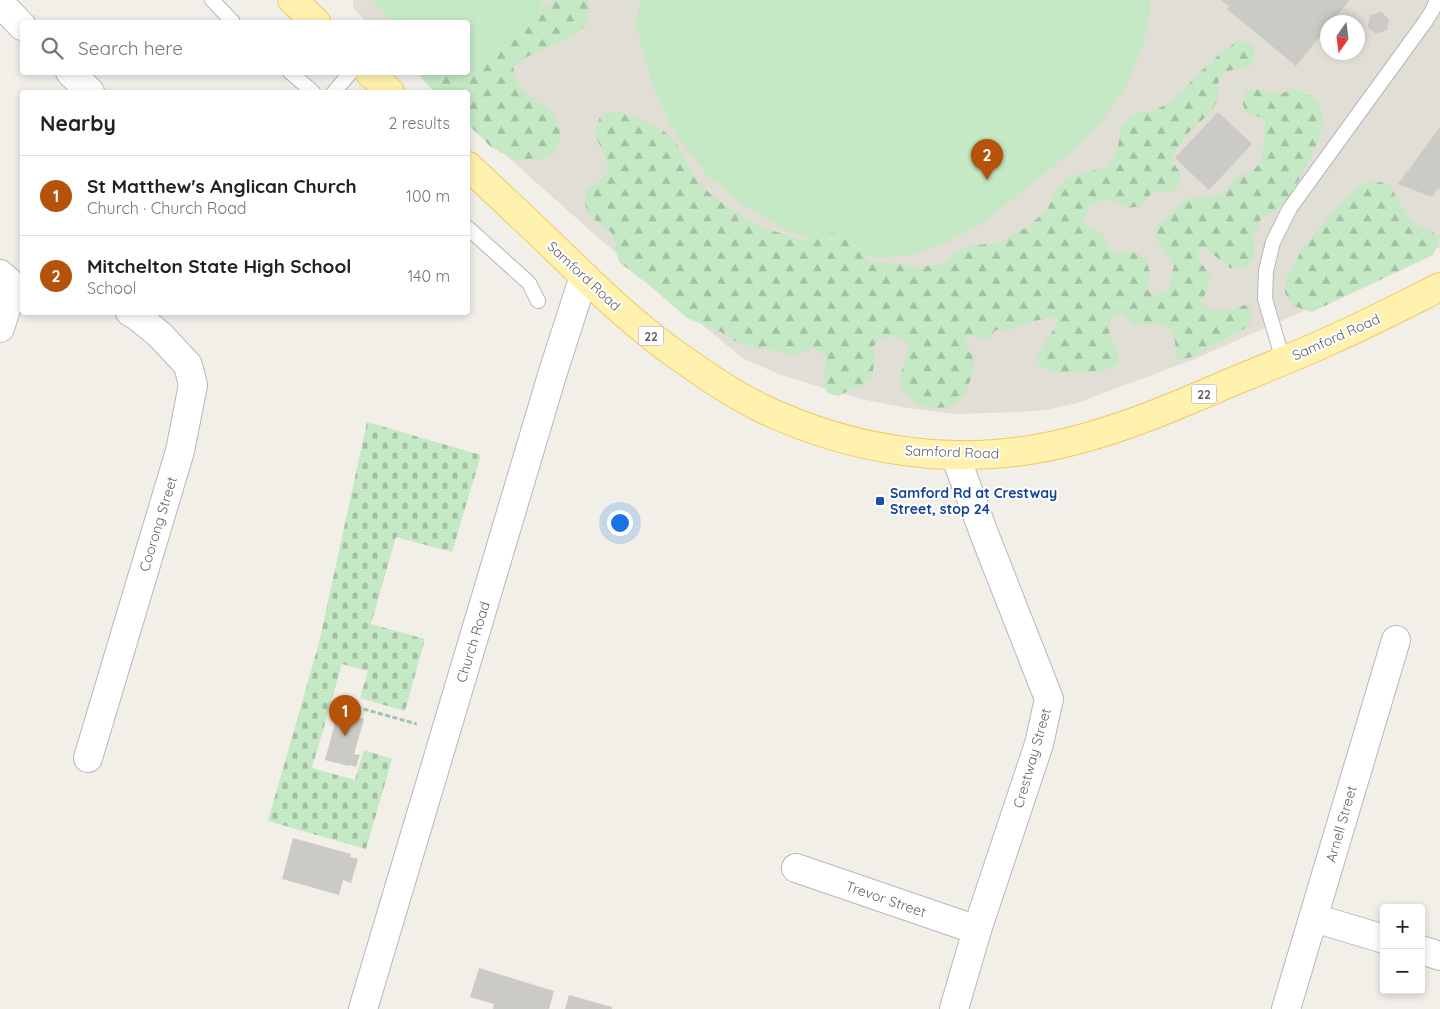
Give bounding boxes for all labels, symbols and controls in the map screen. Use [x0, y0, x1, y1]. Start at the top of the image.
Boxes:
north arrow [1320, 15, 1365, 60]
search box [20, 20, 470, 75]
icon: search [38, 34, 66, 62]
text: Search here [78, 36, 183, 60]
text: Nearby [40, 110, 116, 136]
text: 2 results [388, 113, 450, 133]
pin: 2 [971, 139, 1003, 180]
text: St Matthew's Anglican Church [87, 174, 357, 198]
text: 1 [53, 186, 59, 206]
text: 100 m [406, 186, 450, 206]
text: Church · Church Road [87, 198, 247, 218]
street label: Samford Road [543, 237, 625, 315]
text: Mitchelton State High School [87, 254, 351, 278]
text: 2 [51, 266, 61, 286]
text: 140 m [407, 266, 450, 286]
text: School [87, 278, 136, 298]
street label: Samford Road [1289, 310, 1383, 364]
road number: 22 [638, 326, 664, 346]
road number: 22 [1192, 384, 1216, 404]
street label: Samford Road [905, 441, 999, 463]
street label: Coorong Street [135, 474, 181, 574]
place label: Samford Rd at Crestway Street, stop 24 [890, 484, 1057, 518]
marker: Samford Rd at Crestway Street, stop 24 [874, 495, 886, 507]
your location [607, 510, 633, 536]
street label: Church Road [452, 599, 494, 685]
pin: 1 [329, 695, 361, 736]
street label: Crestway Street [1009, 706, 1055, 810]
street label: Arnell Street [1321, 783, 1361, 864]
street label: Trevor Street [843, 877, 929, 921]
map controls [1380, 904, 1425, 994]
button: + [1380, 904, 1425, 949]
button: − [1380, 949, 1425, 994]

